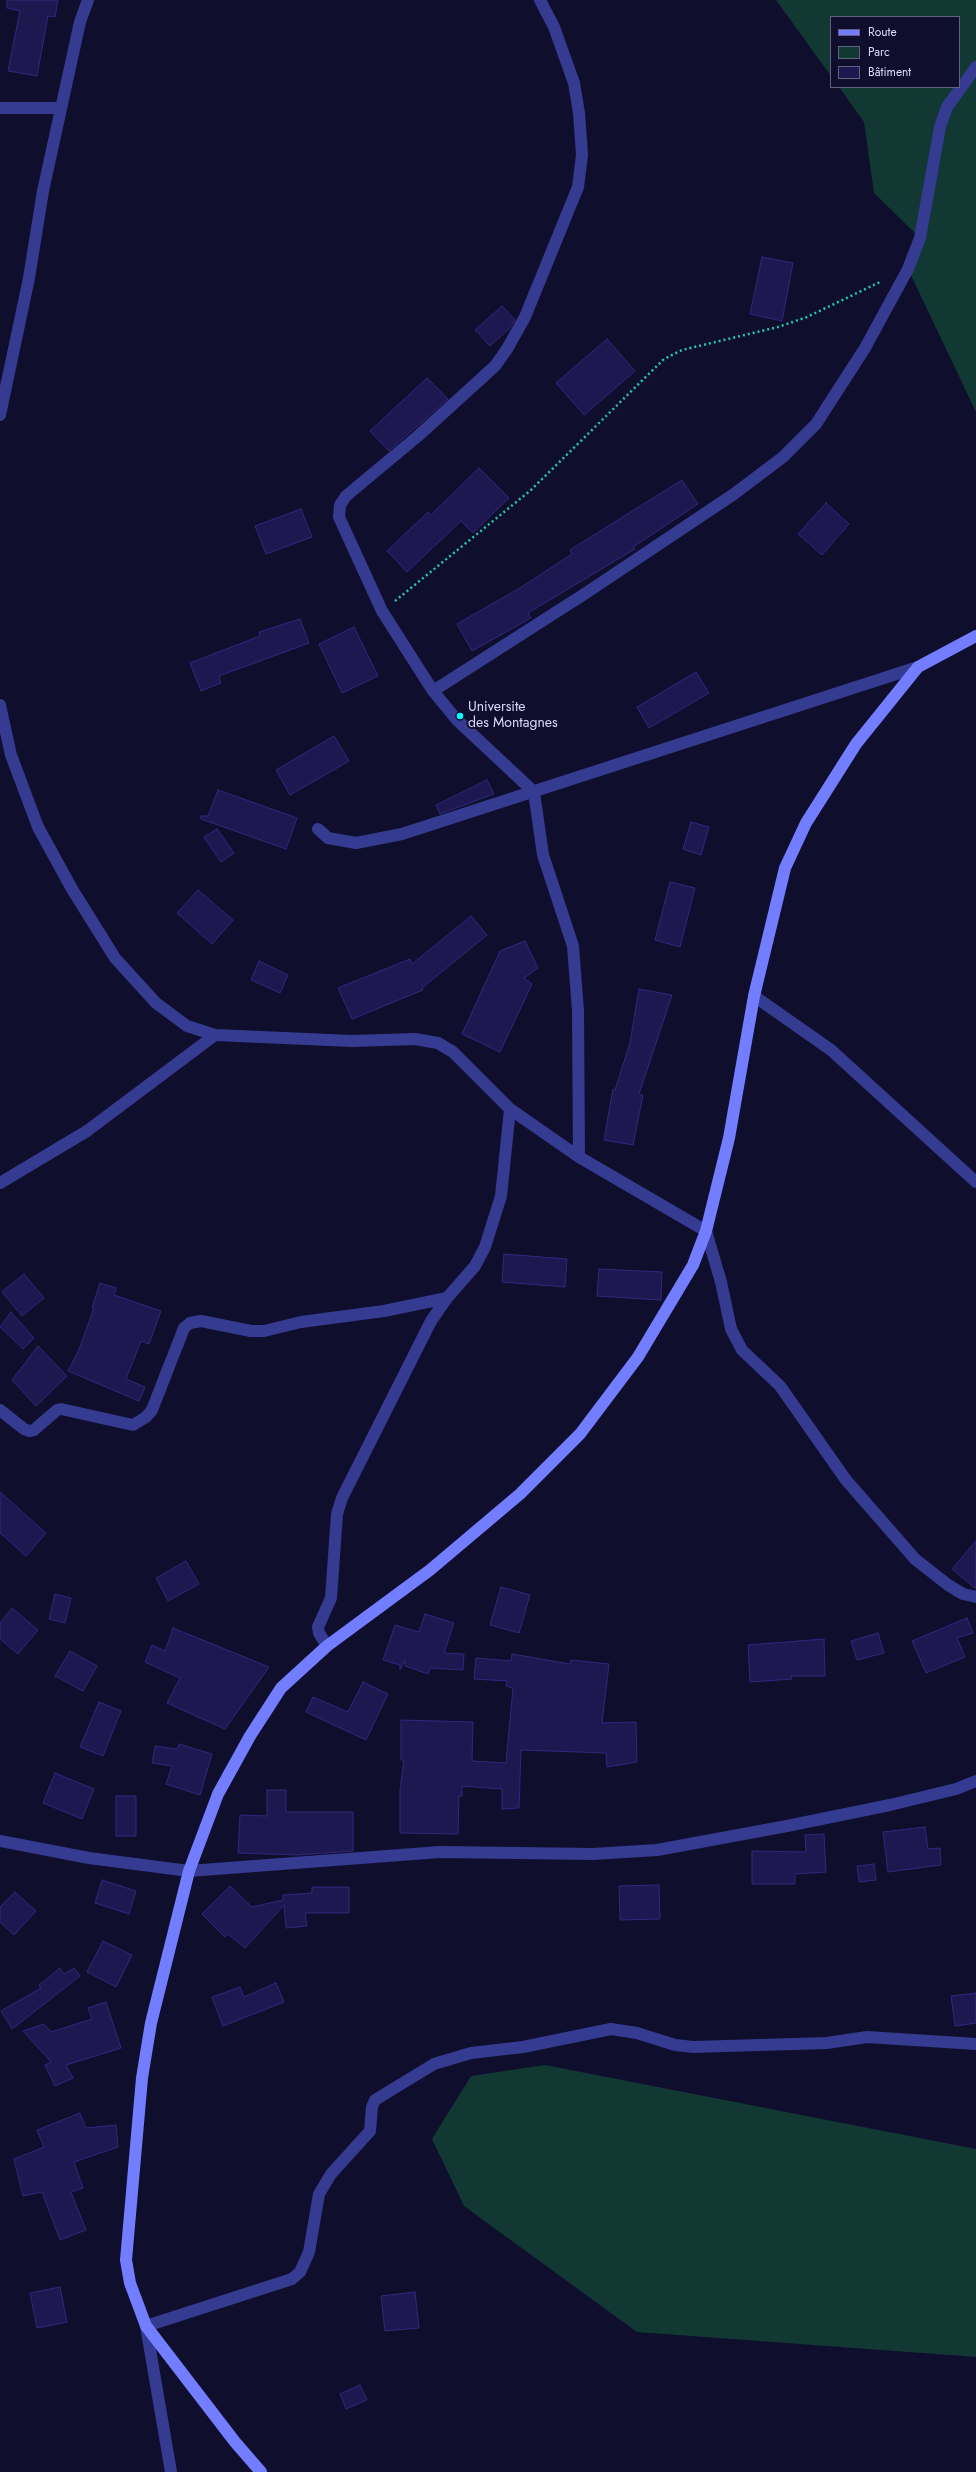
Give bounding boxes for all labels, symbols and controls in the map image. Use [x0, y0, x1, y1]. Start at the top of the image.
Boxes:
legend [830, 16, 960, 88]
text: Route [868, 23, 897, 41]
text: Parc [868, 43, 890, 61]
text: Bâtiment [868, 63, 911, 81]
place label: Universite des Montagnes [468, 700, 558, 732]
marker: Universite des Montagnes [455, 711, 465, 721]

